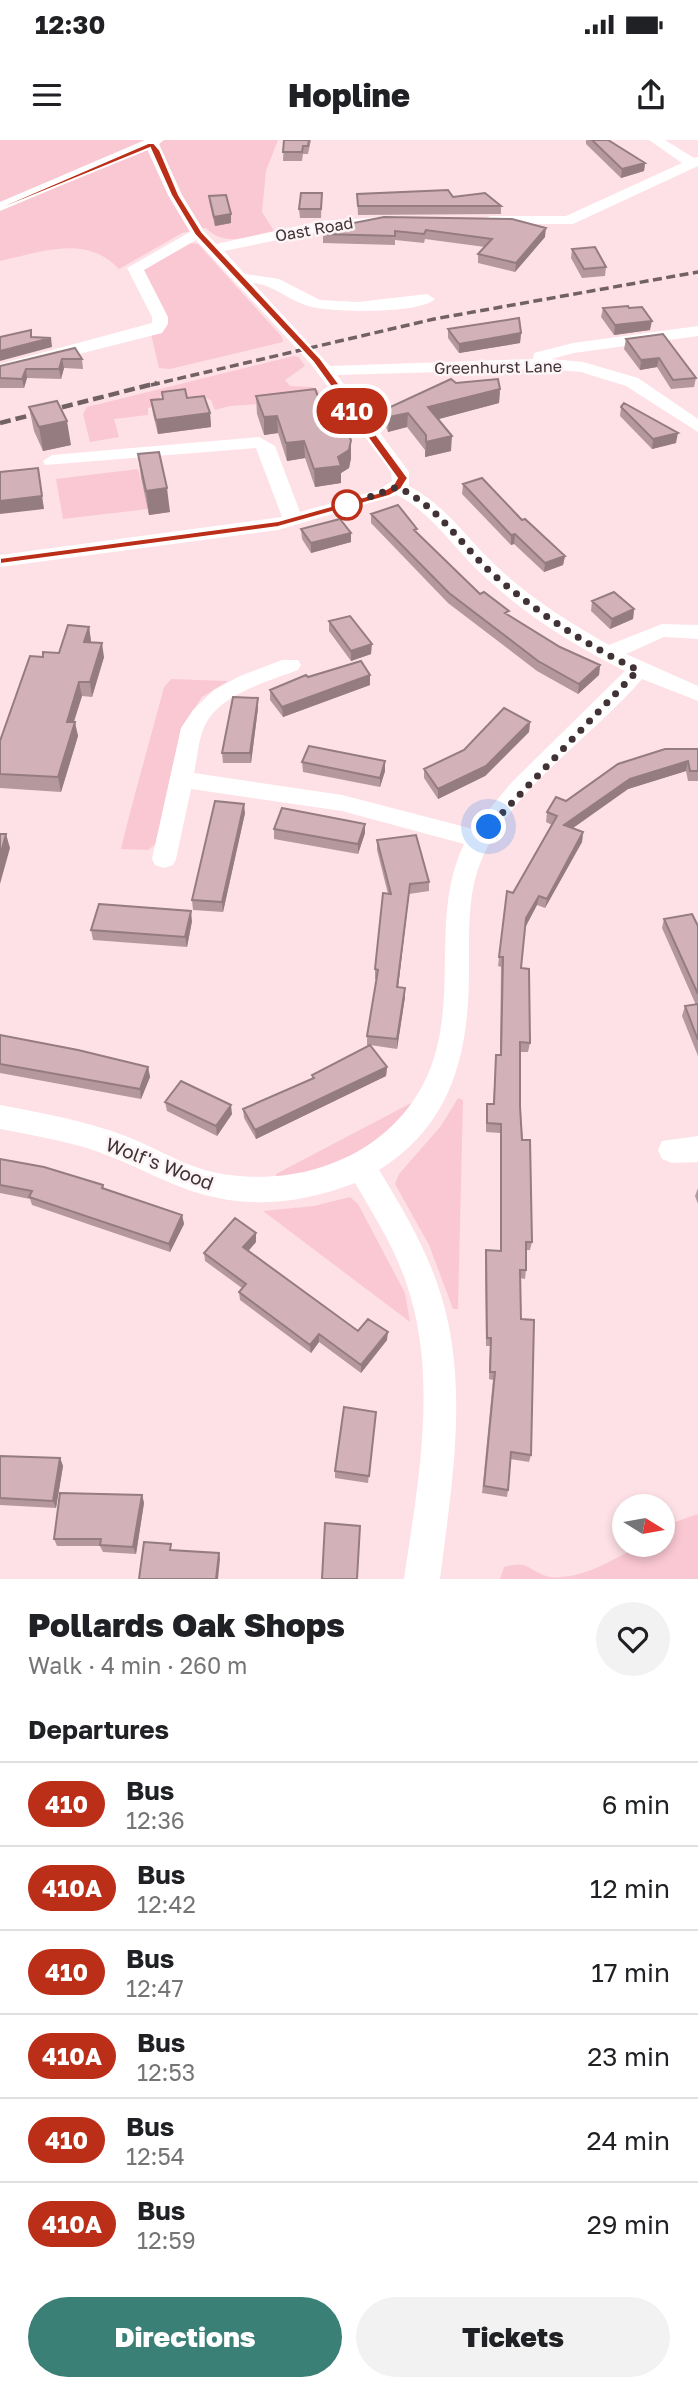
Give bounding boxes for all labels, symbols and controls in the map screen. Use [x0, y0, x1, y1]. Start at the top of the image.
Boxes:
text: 12:30 [35, 9, 105, 40]
icon: menu [28, 76, 66, 114]
text: Hopline [288, 76, 410, 114]
icon: share [632, 76, 670, 114]
street label: Oast Road [273, 212, 355, 246]
street label: Greenhurst Lane [434, 356, 562, 378]
line badge: 410 [312, 388, 392, 434]
text: 410 [331, 396, 373, 425]
unlabelled marker [332, 490, 362, 520]
your location [471, 809, 506, 844]
street label: Wolf's Wood [103, 1132, 217, 1194]
north arrow [612, 1494, 676, 1558]
map controls [612, 1494, 675, 1557]
button: heart [596, 1602, 670, 1676]
text: Pollards Oak Shops [28, 1605, 345, 1644]
text: Walk · 4 min · 260 m [28, 1651, 247, 1679]
text: Departures [28, 1714, 169, 1745]
text: Bus [126, 1775, 174, 1806]
text: 410 [45, 1789, 88, 1818]
text: 6 min [602, 1789, 670, 1820]
text: 12:36 [126, 1806, 185, 1834]
text: Bus [137, 1859, 185, 1890]
text: 410A [42, 1873, 102, 1902]
text: 12 min [590, 1873, 670, 1904]
text: 12:42 [137, 1890, 196, 1918]
text: Bus [126, 1943, 174, 1974]
text: 410 [45, 1957, 88, 1986]
text: 17 min [591, 1957, 670, 1988]
text: 12:47 [126, 1974, 184, 2002]
text: Bus [137, 2027, 185, 2058]
text: 410A [42, 2041, 102, 2070]
text: 23 min [587, 2041, 670, 2072]
text: 12:53 [137, 2058, 195, 2086]
text: Bus [126, 2111, 174, 2142]
text: 410 [45, 2125, 88, 2154]
text: 24 min [587, 2125, 670, 2156]
text: 12:54 [126, 2142, 185, 2170]
text: Bus [137, 2195, 185, 2226]
text: 410A [42, 2209, 102, 2238]
text: 29 min [587, 2209, 670, 2240]
text: 12:59 [137, 2226, 196, 2254]
button: Directions [28, 2297, 342, 2377]
button: Tickets [356, 2297, 670, 2377]

